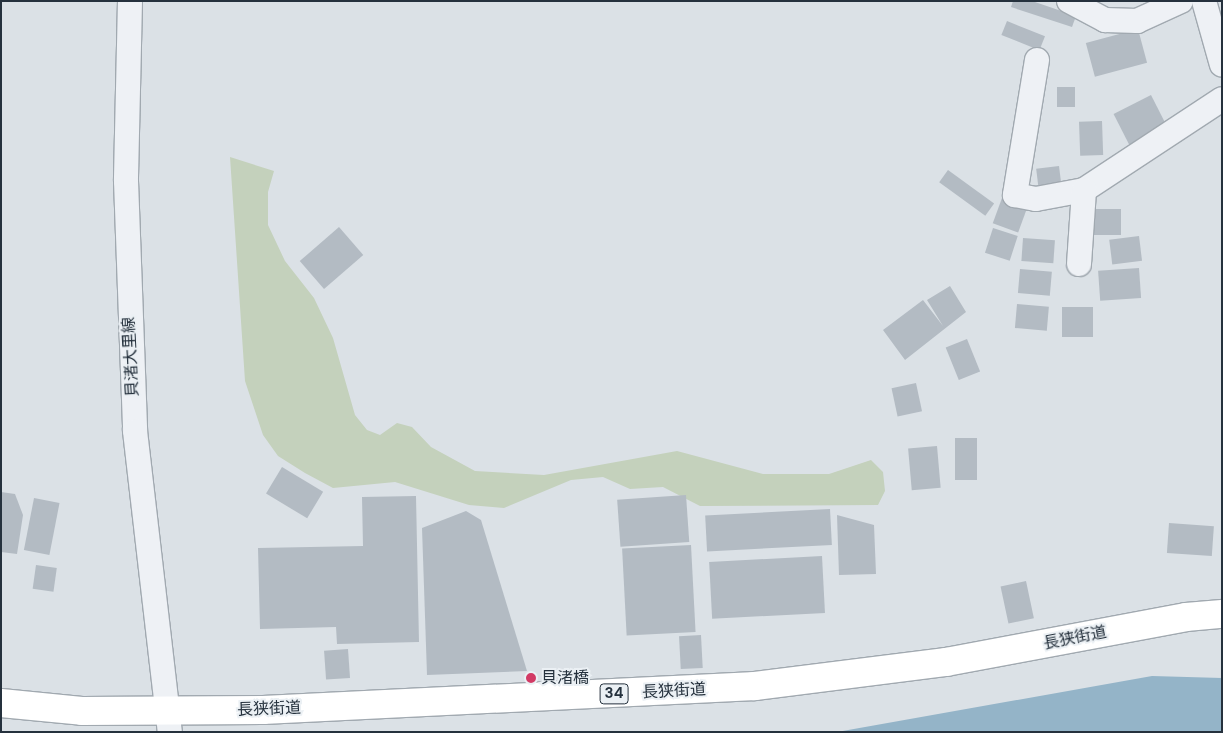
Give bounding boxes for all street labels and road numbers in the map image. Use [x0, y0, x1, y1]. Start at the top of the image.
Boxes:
street label: 貝渚大里線 [119, 317, 143, 397]
street label: 長狭街道 [1042, 622, 1108, 654]
street label: 長狭街道 [642, 680, 706, 702]
road number: 34 [599, 682, 629, 706]
street label: 長狭街道 [237, 698, 301, 720]

